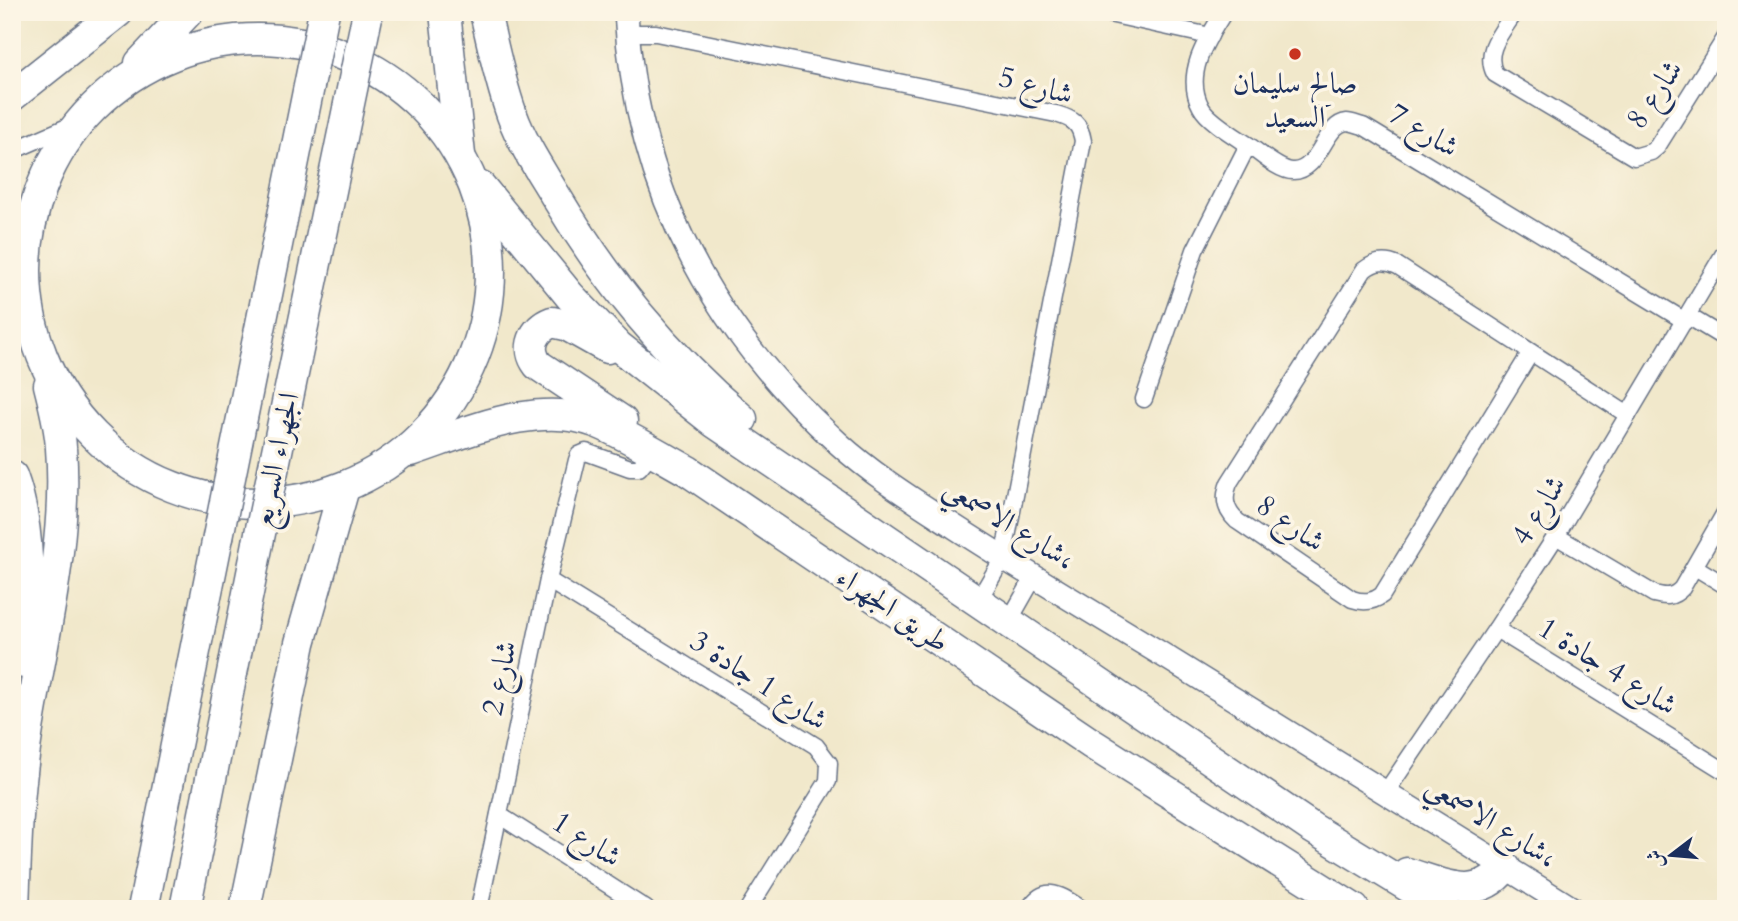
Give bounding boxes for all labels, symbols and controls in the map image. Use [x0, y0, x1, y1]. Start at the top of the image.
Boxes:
marker: صالح سليمان السعيد [1287, 46, 1303, 62]
street label: شارع 8 [1616, 52, 1696, 139]
street label: شارع 5 [993, 56, 1078, 119]
place label: صالح سليمان السعيد [1233, 63, 1357, 138]
street label: شارع 7 [1379, 93, 1467, 171]
street label: الجهراء السريع [241, 389, 316, 533]
street label: شارع الاصمعي، [933, 467, 1083, 585]
street label: شارع 4 [1501, 467, 1579, 555]
street label: شارع 8 [1246, 485, 1333, 565]
street label: طريق الجهراء [828, 557, 957, 662]
street label: شارع 4 جادة 1 [1528, 608, 1685, 729]
street label: شارع 1 جادة 3 [680, 621, 836, 744]
street label: شارع 2 [472, 637, 531, 720]
street label: شارع الاصمعي، [1415, 765, 1565, 883]
street label: شارع 1 [542, 802, 630, 881]
north arrow [1636, 820, 1706, 890]
text: ش [1641, 847, 1671, 872]

